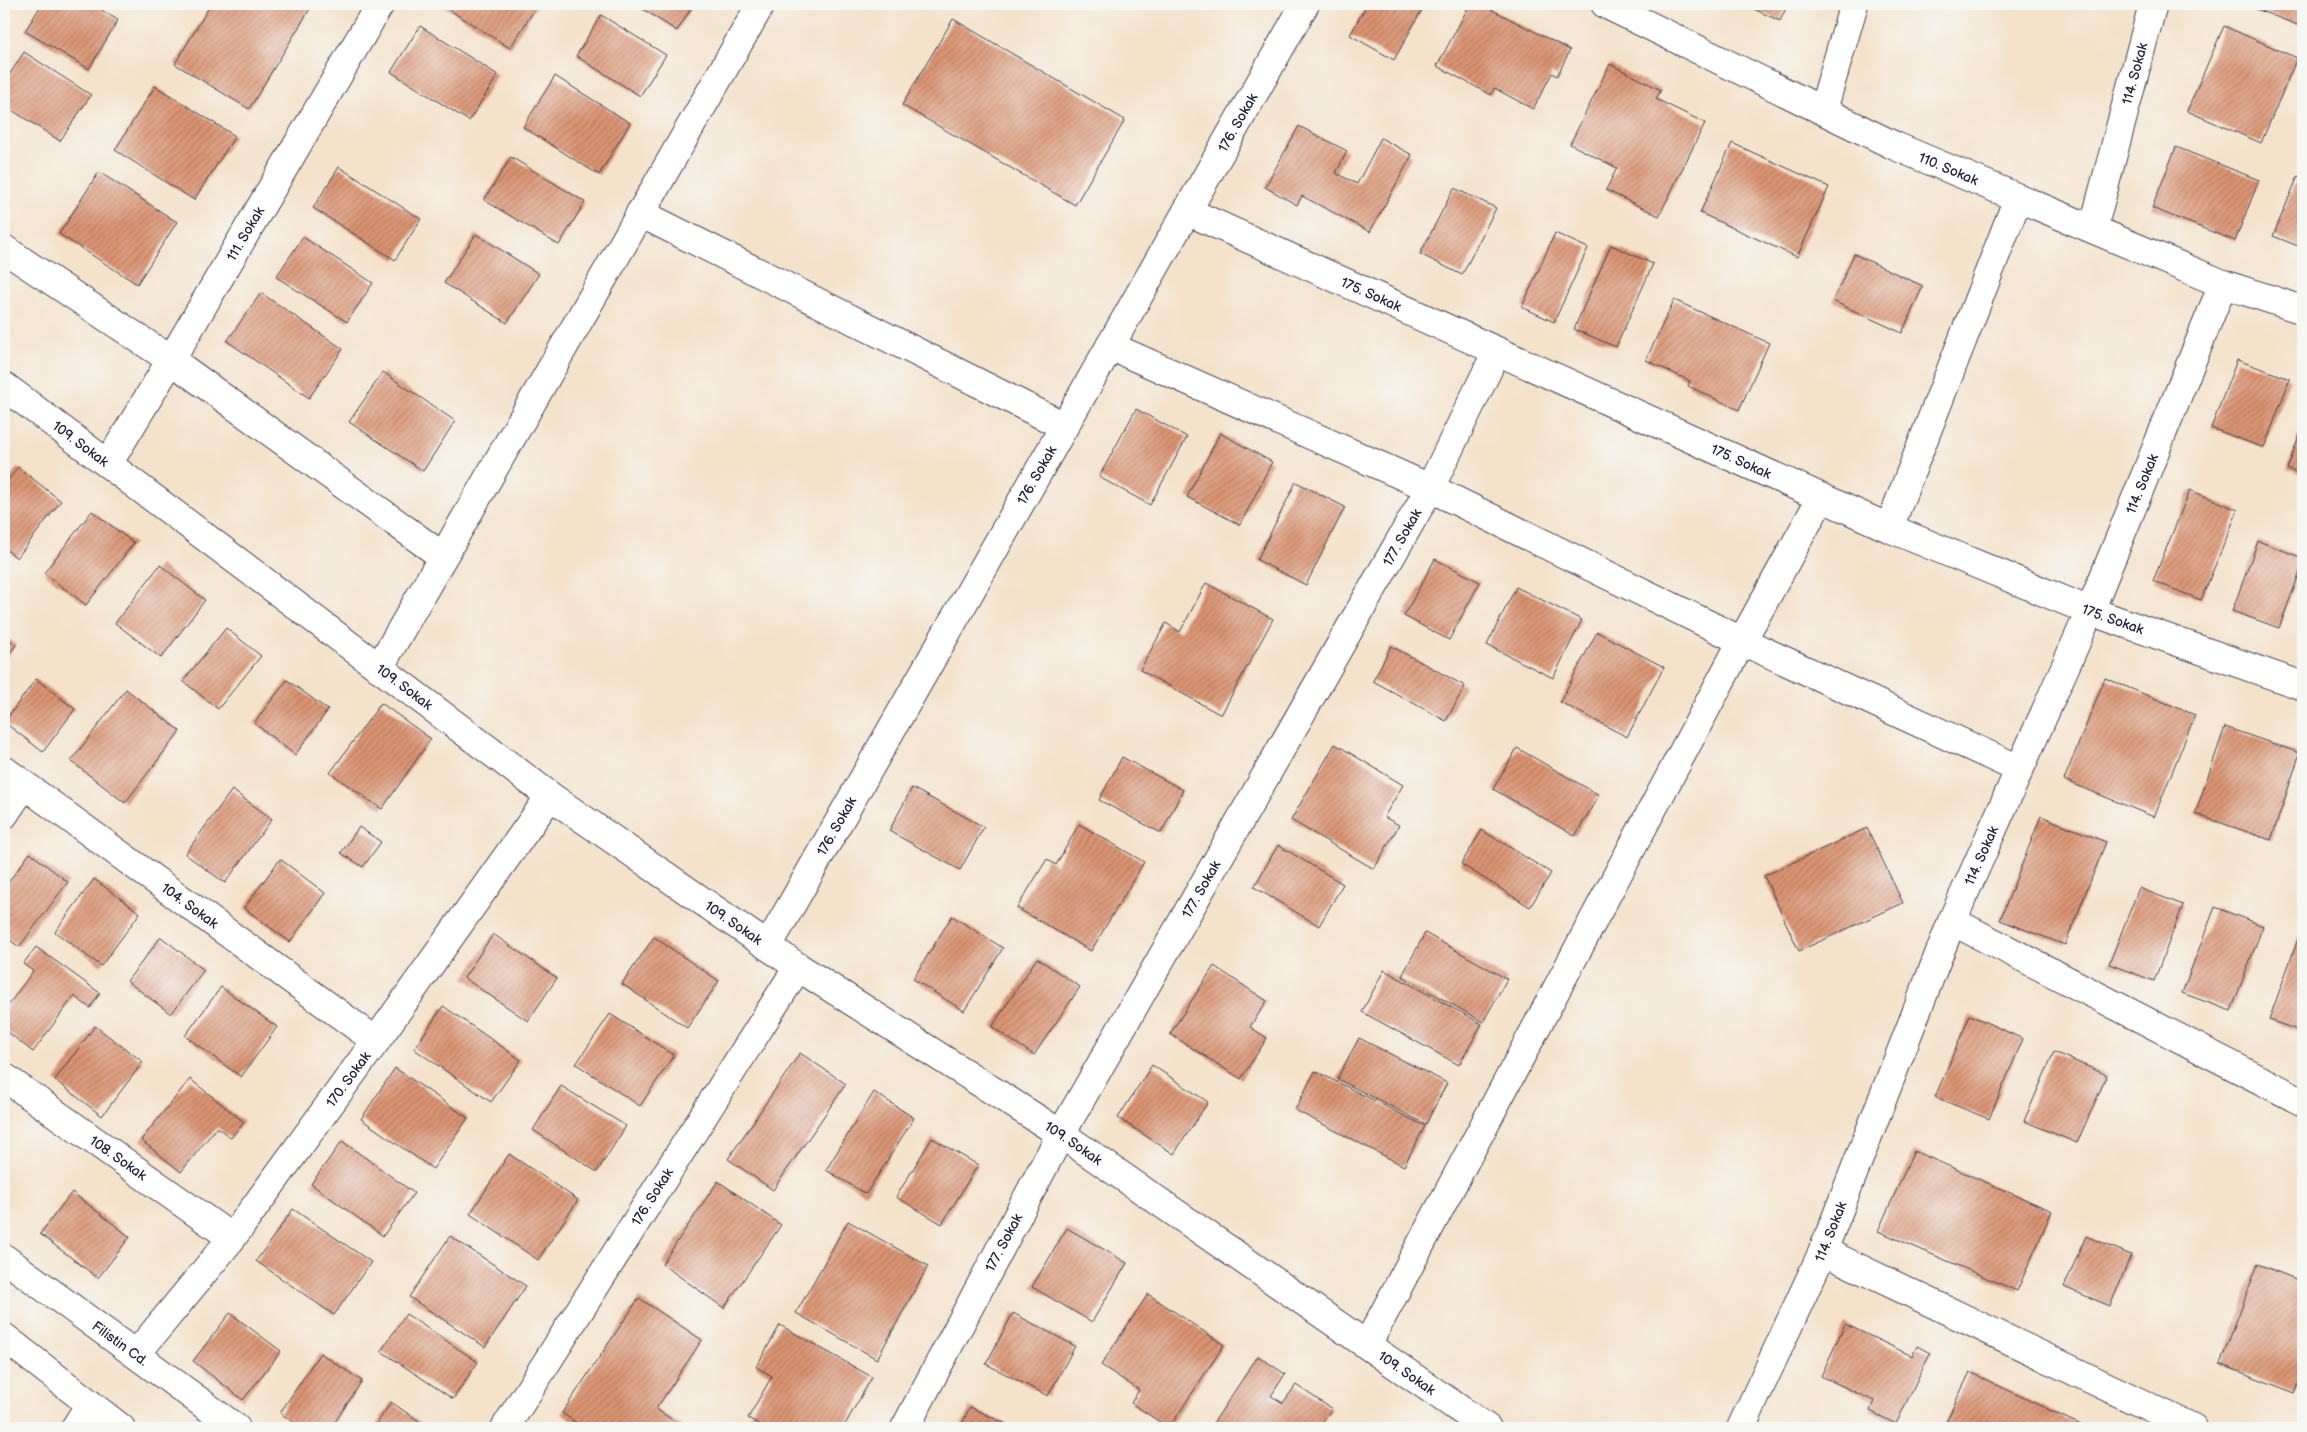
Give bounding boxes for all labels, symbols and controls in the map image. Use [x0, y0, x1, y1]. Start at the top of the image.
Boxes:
street label: 114. Sokak [2119, 41, 2151, 106]
street label: 176. Sokak [1214, 90, 1261, 155]
street label: 110. Sokak [1916, 149, 1981, 189]
street label: 111. Sokak [223, 204, 268, 264]
street label: 175. Sokak [1338, 274, 1404, 316]
street label: 109. Sokak [49, 417, 112, 471]
street label: 175. Sokak [1708, 441, 1774, 483]
street label: 176. Sokak [1013, 443, 1060, 508]
street label: 114. Sokak [2122, 451, 2162, 517]
street label: 177. Sokak [1379, 506, 1425, 569]
street label: 175. Sokak [2079, 601, 2146, 638]
street label: 109. Sokak [373, 661, 436, 714]
street label: 176. Sokak [813, 794, 860, 859]
street label: 114. Sokak [1961, 823, 2002, 888]
street label: 177. Sokak [1178, 857, 1225, 921]
street label: 104. Sokak [158, 879, 222, 932]
street label: 109. Sokak [702, 897, 766, 949]
street label: 170. Sokak [323, 1048, 375, 1110]
street label: 109. Sokak [1041, 1118, 1105, 1169]
street label: 108. Sokak [86, 1132, 150, 1184]
street label: 176. Sokak [628, 1165, 677, 1229]
street label: 114. Sokak [1811, 1199, 1851, 1265]
street label: 177. Sokak [982, 1211, 1026, 1275]
street label: Filistin Cd. [89, 1317, 151, 1370]
street label: 109. Sokak [1375, 1348, 1439, 1399]

